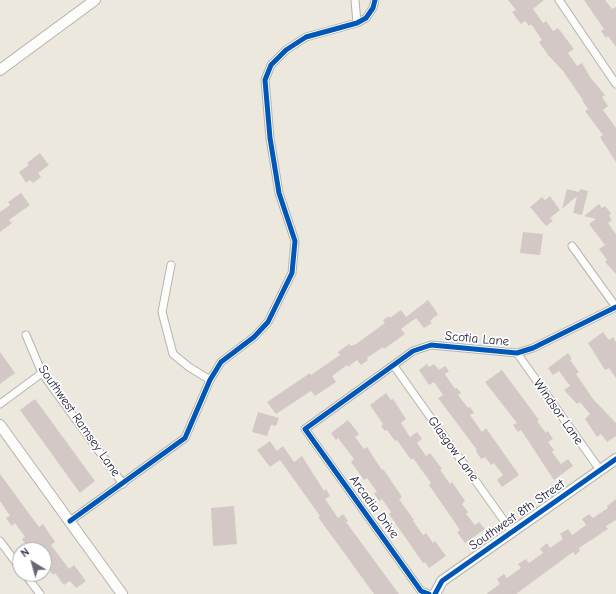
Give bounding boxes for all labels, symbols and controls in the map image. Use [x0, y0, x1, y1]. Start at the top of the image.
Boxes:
street label: Scotia Lane [444, 328, 510, 350]
street label: Southwest Ramsey Lane [35, 362, 123, 480]
street label: Windsor Lane [530, 376, 586, 448]
street label: Glasgow Lane [424, 413, 482, 485]
street label: Arcadia Drive [346, 472, 402, 542]
street label: Southwest 8th Street [466, 476, 568, 554]
north arrow [12, 542, 52, 582]
text: N [18, 545, 32, 560]

